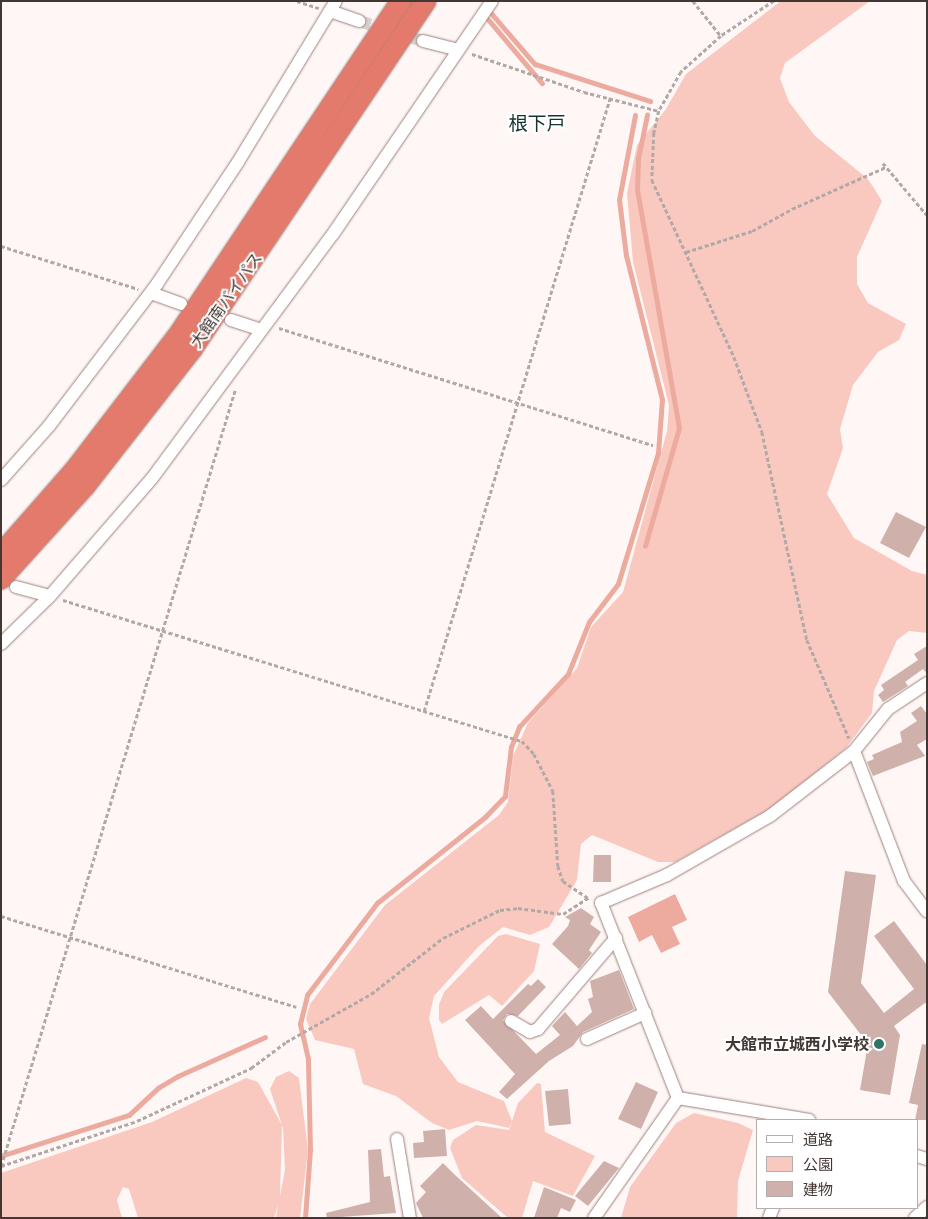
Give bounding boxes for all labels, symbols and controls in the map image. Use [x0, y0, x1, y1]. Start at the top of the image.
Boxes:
district label: 根下戸 [509, 113, 565, 135]
street label: 大館南バイパス [186, 249, 266, 351]
place label: 大館市立城西小学校 [725, 1034, 869, 1054]
marker: 大館市立城西小学校 [873, 1038, 885, 1050]
legend [756, 1119, 918, 1209]
text: 道路 [803, 1129, 833, 1149]
text: 公園 [803, 1154, 833, 1174]
text: 建物 [803, 1179, 833, 1199]

